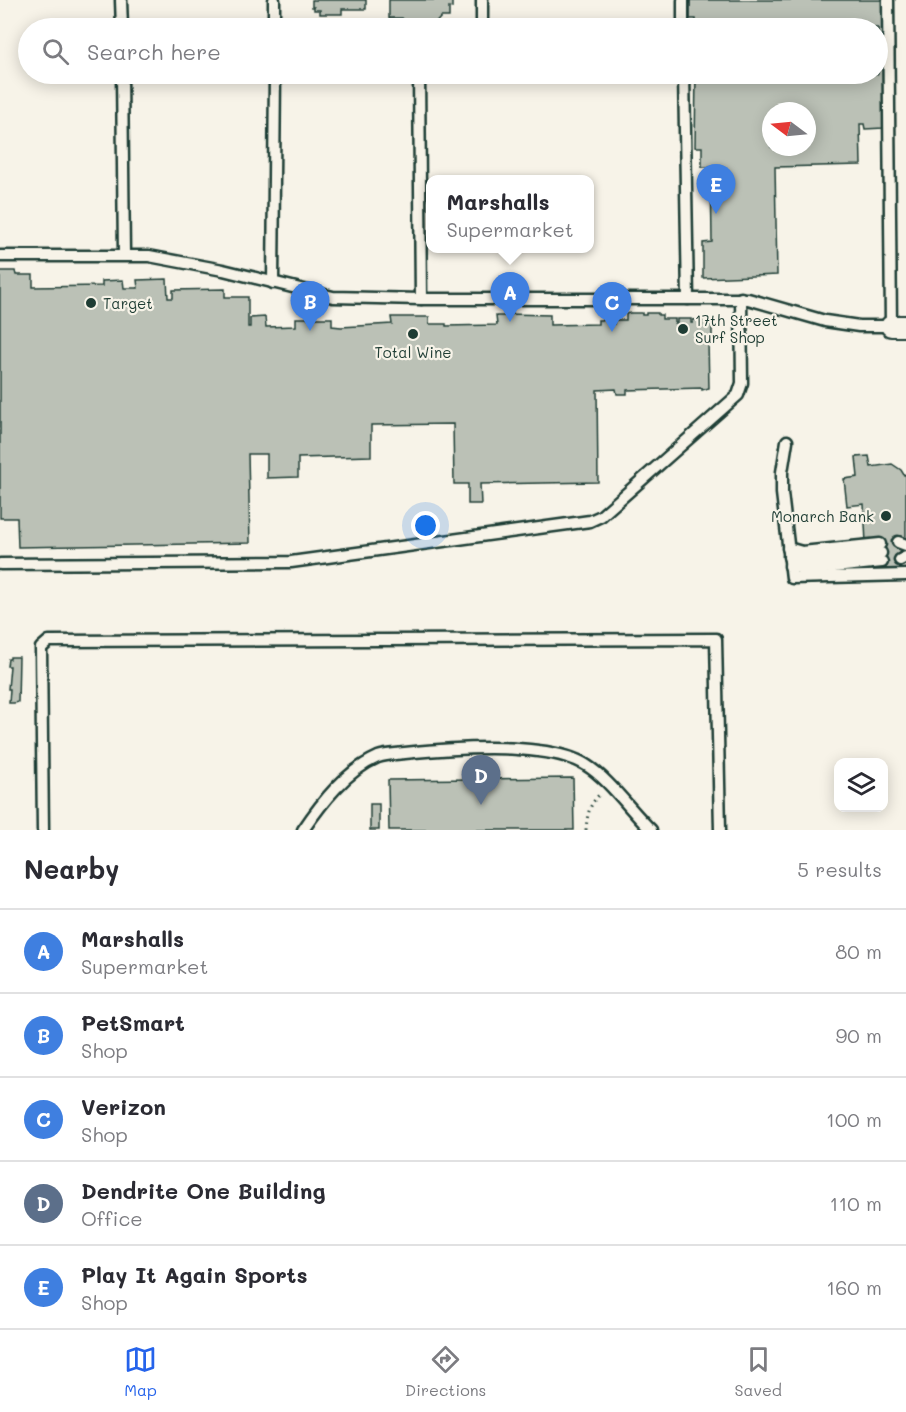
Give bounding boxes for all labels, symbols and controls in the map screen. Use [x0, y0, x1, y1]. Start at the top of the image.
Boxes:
search box [18, 18, 888, 84]
icon: search [39, 35, 72, 68]
text: Search here [87, 37, 221, 66]
north arrow [762, 102, 816, 156]
pin: E [696, 164, 736, 214]
popup [426, 175, 594, 253]
text: Marshalls [446, 187, 550, 216]
text: Supermarket [446, 216, 574, 242]
pin: A [490, 272, 530, 322]
pin: B [290, 282, 330, 331]
pin: C [592, 282, 632, 332]
place label: Target [103, 293, 153, 313]
marker: Target [84, 296, 98, 310]
place label: 17th Street Surf Shop [695, 310, 778, 347]
marker: 17th Street Surf Shop [676, 322, 690, 336]
marker: Total Wine [406, 327, 420, 341]
place label: Total Wine [374, 342, 452, 362]
place label: Monarch Bank [771, 506, 874, 526]
marker: Monarch Bank [879, 509, 893, 523]
your location [411, 511, 440, 540]
pin: D [462, 756, 500, 805]
map controls [834, 758, 888, 812]
button: layers [834, 758, 888, 812]
text: Nearby [24, 852, 119, 886]
text: 5 results [797, 856, 882, 882]
text: Marshalls [81, 924, 184, 953]
text: A [37, 938, 50, 964]
text: 80 m [835, 938, 882, 964]
text: Supermarket [81, 953, 208, 979]
text: PetSmart [81, 1008, 185, 1037]
text: B [37, 1022, 50, 1048]
text: 90 m [836, 1022, 882, 1048]
text: Shop [81, 1037, 128, 1063]
text: Verizon [81, 1092, 166, 1121]
text: C [36, 1106, 51, 1132]
text: 100 m [826, 1106, 882, 1132]
text: Shop [81, 1121, 128, 1147]
text: Dendrite One Building [81, 1176, 326, 1205]
text: D [36, 1190, 51, 1216]
text: 110 m [829, 1190, 882, 1216]
text: Office [81, 1205, 143, 1231]
text: Play It Again Sports [81, 1260, 307, 1289]
text: E [37, 1274, 50, 1300]
text: 160 m [826, 1274, 882, 1300]
text: Shop [81, 1289, 128, 1315]
tab: Map [124, 1343, 157, 1400]
tab: Directions [405, 1343, 486, 1400]
tab: Saved [734, 1343, 782, 1400]

